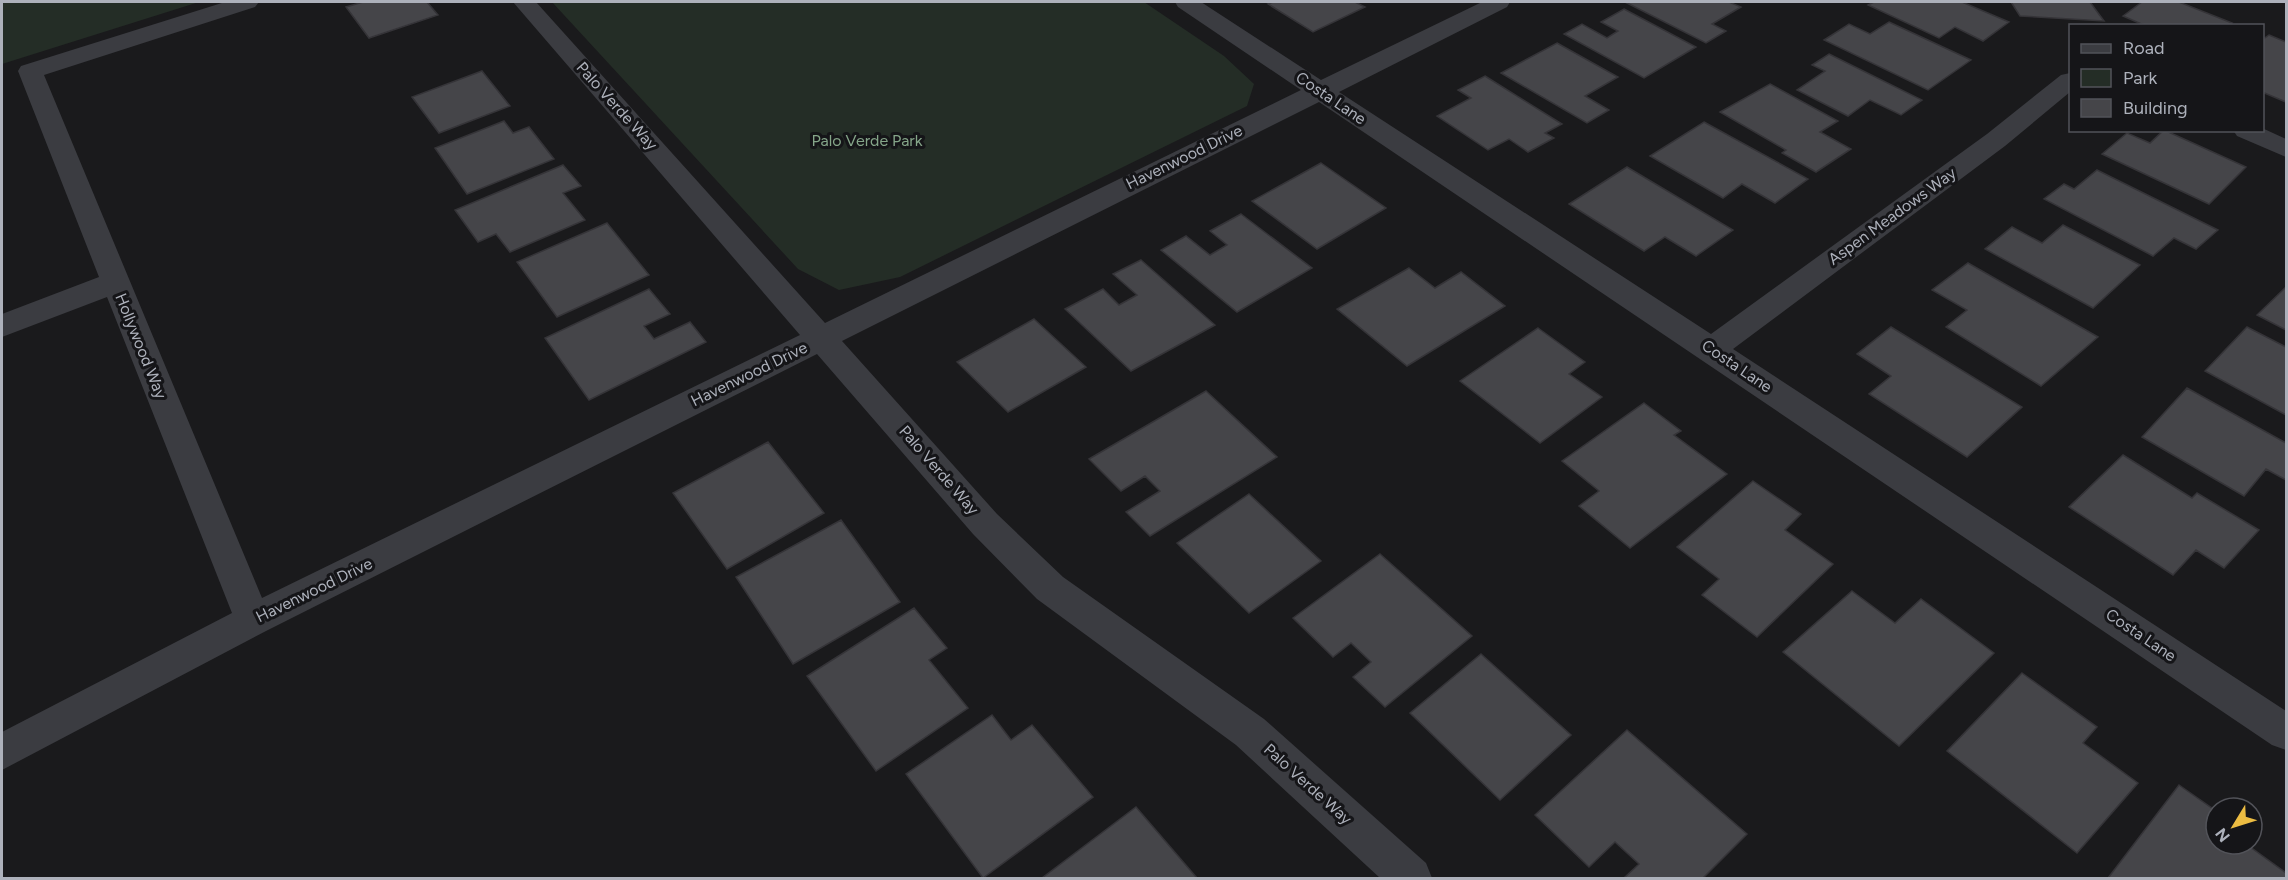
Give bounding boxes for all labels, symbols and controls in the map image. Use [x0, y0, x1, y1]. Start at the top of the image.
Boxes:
legend [2069, 24, 2264, 132]
text: Road [2123, 37, 2164, 59]
street label: Palo Verde Way [573, 58, 662, 154]
text: Park [2123, 67, 2158, 89]
street label: Costa Lane [1292, 68, 1370, 129]
text: Building [2123, 97, 2188, 119]
street label: Havenwood Drive [1123, 121, 1245, 193]
park label: Palo Verde Park [811, 131, 923, 150]
street label: Aspen Meadows Way [1824, 163, 1960, 269]
street label: Hollywood Way [111, 290, 171, 402]
street label: Costa Lane [1698, 336, 1776, 397]
street label: Havenwood Drive [688, 338, 810, 410]
street label: Palo Verde Way [895, 422, 983, 519]
street label: Havenwood Drive [253, 554, 375, 626]
street label: Costa Lane [2102, 605, 2180, 666]
street label: Palo Verde Way [1260, 740, 1356, 829]
north arrow [2204, 796, 2264, 856]
text: N [2211, 824, 2234, 846]

